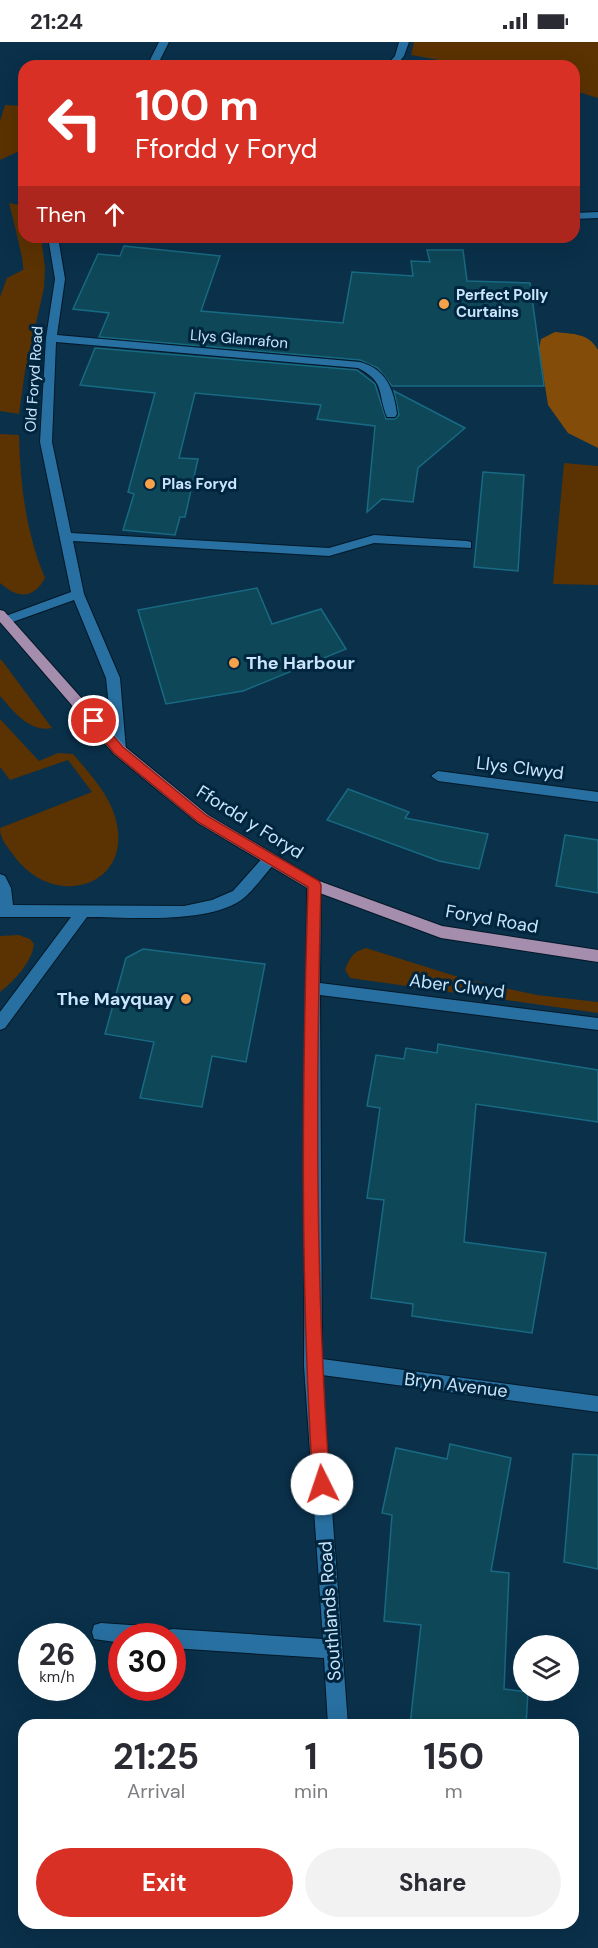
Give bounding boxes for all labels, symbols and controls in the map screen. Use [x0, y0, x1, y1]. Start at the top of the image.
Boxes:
text: 21:24 [30, 7, 83, 36]
text: 100 m [135, 78, 259, 133]
icon: left [36, 84, 114, 162]
text: Ffordd y Foryd [135, 131, 317, 166]
icon: ahead [98, 198, 131, 231]
text: Then [36, 200, 86, 229]
place label: Perfect Polly Curtains [456, 285, 548, 322]
marker: Perfect Polly Curtains [437, 297, 451, 311]
street label: Old Foryd Road [20, 325, 48, 433]
street label: Llys Glanrafon [189, 325, 289, 353]
place label: Plas Foryd [162, 474, 237, 494]
marker: Plas Foryd [143, 477, 157, 491]
place label: The Harbour [246, 651, 355, 675]
marker: The Harbour [227, 656, 241, 670]
pin [68, 695, 119, 746]
icon: arrive [77, 704, 110, 737]
street label: Llys Clwyd [475, 751, 565, 785]
street label: Ffordd y Foryd [192, 780, 308, 864]
street label: Foryd Road [444, 899, 540, 939]
street label: Aber Clwyd [408, 968, 506, 1004]
place label: The Mayquay [57, 987, 174, 1011]
marker: The Mayquay [179, 992, 193, 1006]
street label: Bryn Avenue [403, 1367, 509, 1403]
position arrow [290, 1452, 354, 1516]
street label: Southlands Road [313, 1540, 347, 1682]
speed limit sign: 30 [108, 1623, 186, 1701]
text: 26 [39, 1635, 75, 1674]
map controls [513, 1635, 579, 1701]
button: layers [513, 1635, 579, 1701]
text: km/h [39, 1667, 75, 1687]
text: 21:25 [113, 1733, 199, 1780]
text: 1 [305, 1733, 318, 1780]
text: 150 [423, 1733, 484, 1780]
text: Arrival [127, 1778, 185, 1804]
text: min [294, 1778, 328, 1804]
text: m [445, 1778, 462, 1804]
button: Exit [36, 1848, 293, 1917]
button: Share [305, 1848, 561, 1917]

